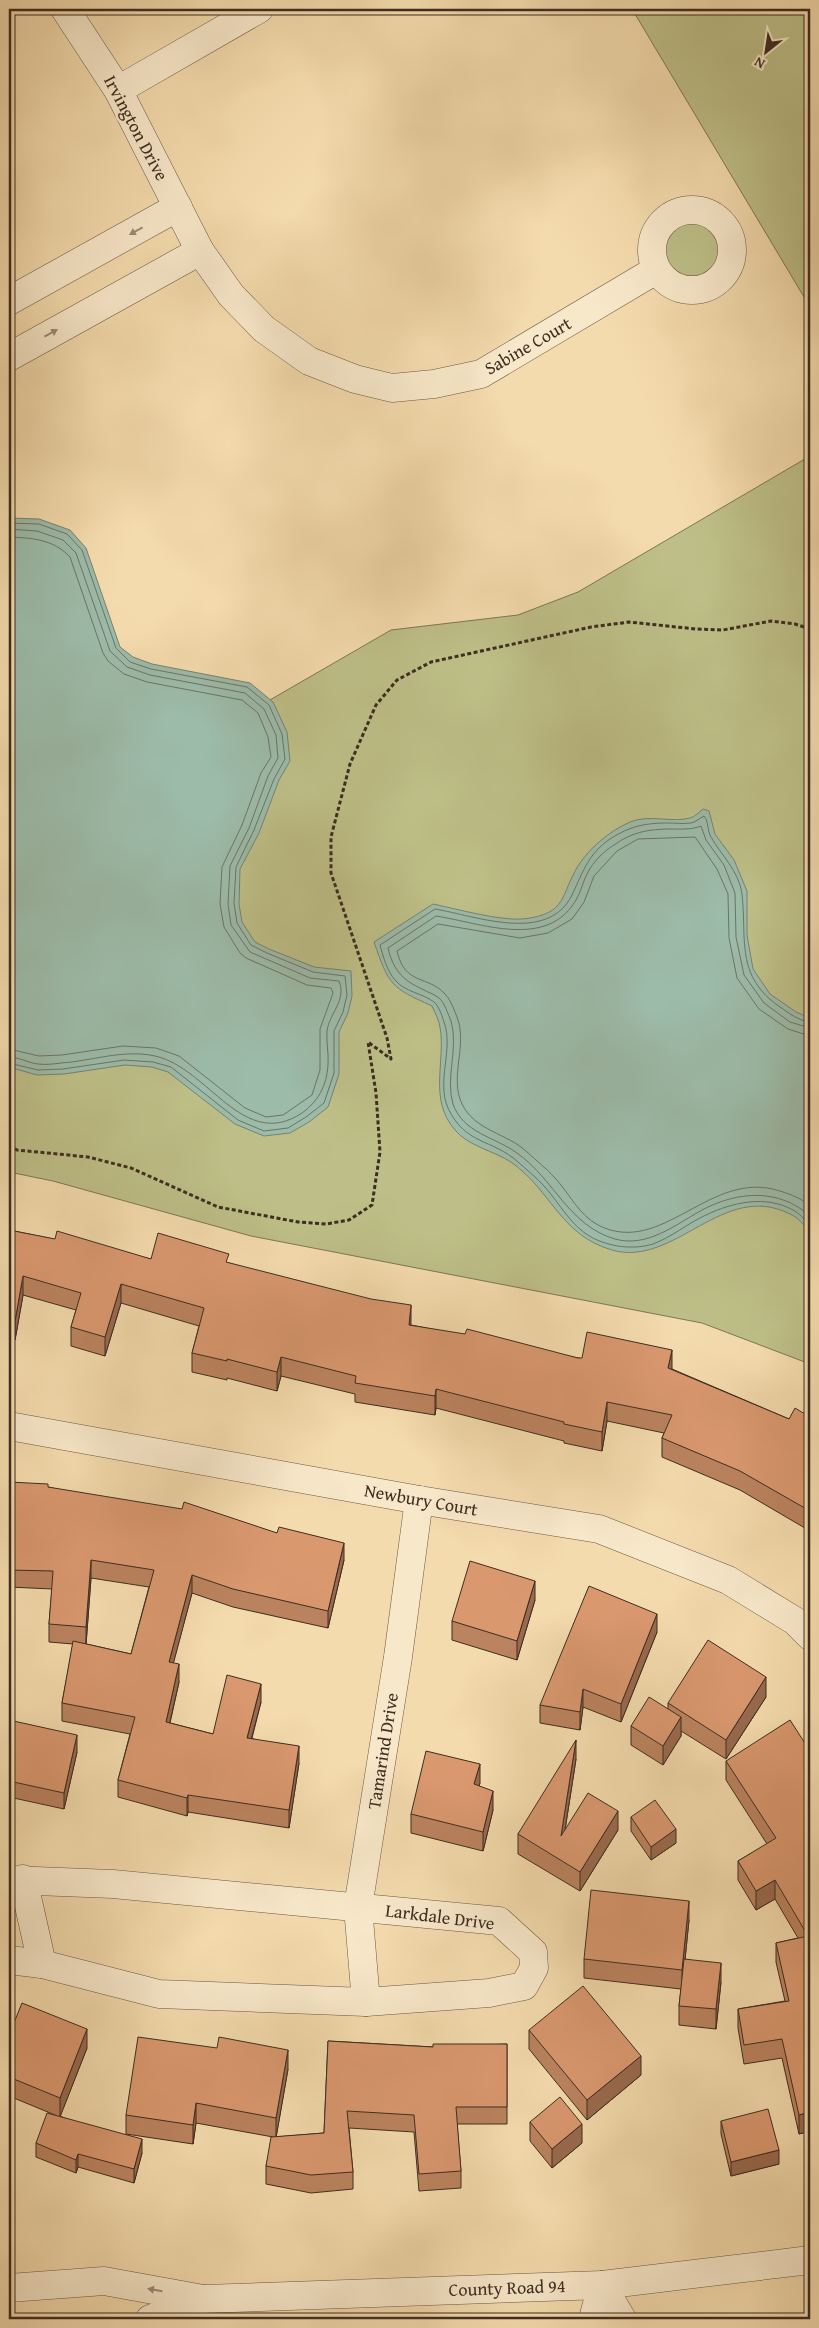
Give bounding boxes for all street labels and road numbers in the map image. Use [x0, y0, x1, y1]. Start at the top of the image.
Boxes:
street label: Irvington Drive [97, 70, 176, 185]
street label: Sabine Court [479, 309, 577, 381]
street label: Newbury Court [362, 1476, 481, 1523]
street label: Tamarind Drive [360, 1691, 405, 1811]
street label: Larkdale Drive [384, 1896, 496, 1937]
street label: County Road 94 [448, 2272, 566, 2303]

